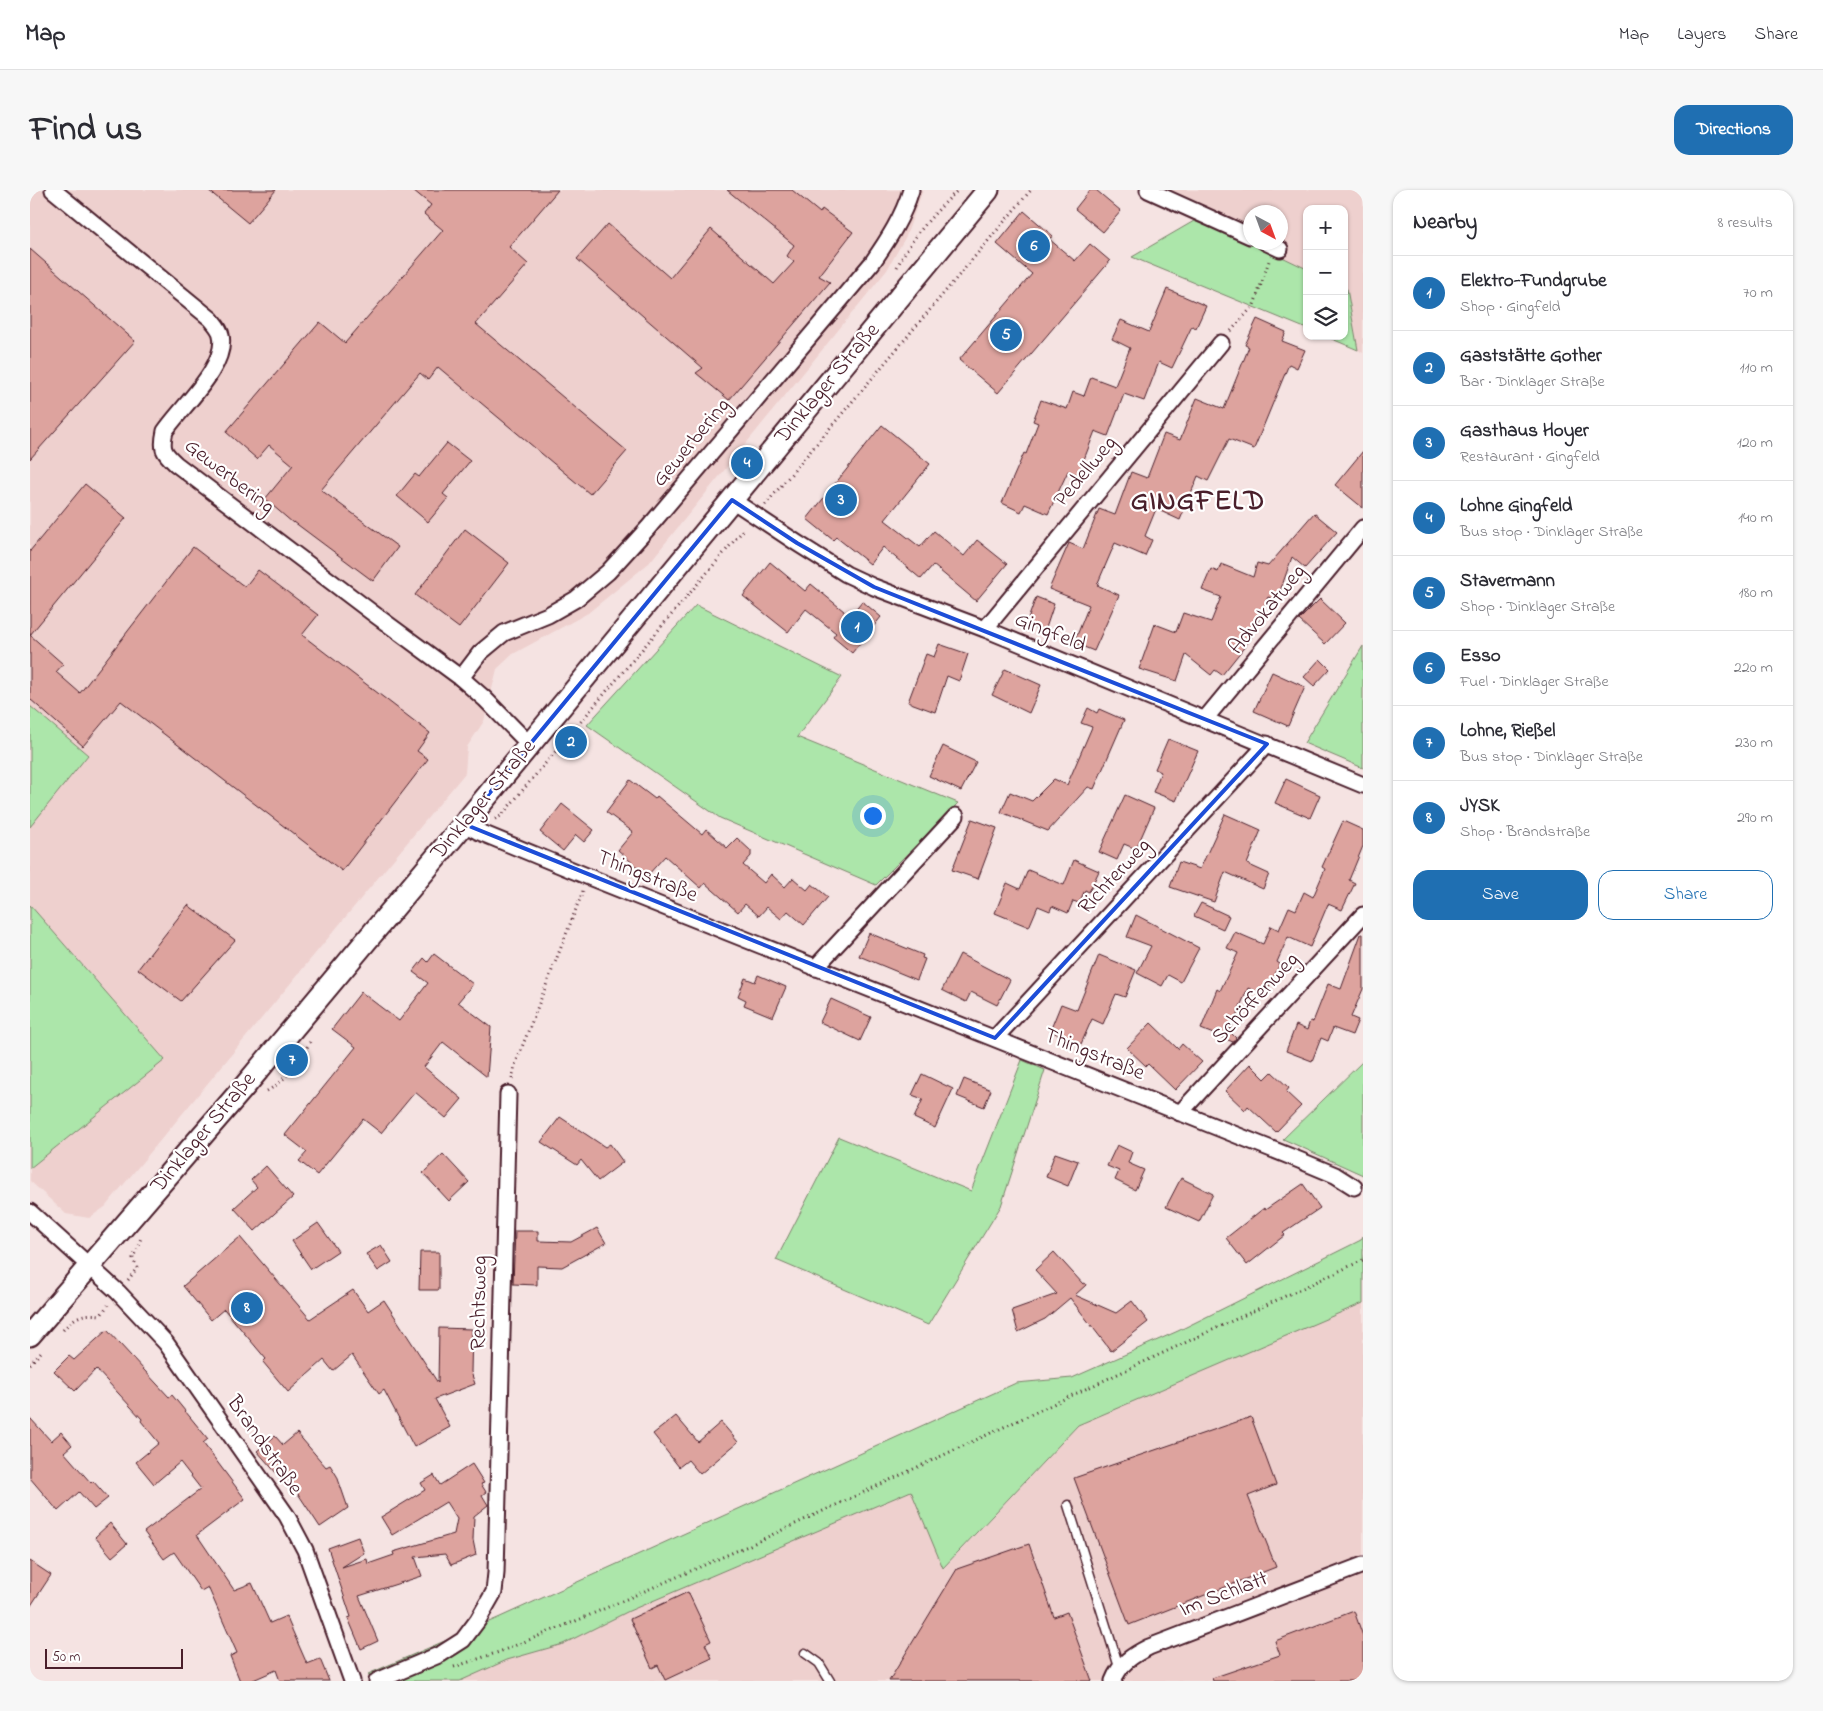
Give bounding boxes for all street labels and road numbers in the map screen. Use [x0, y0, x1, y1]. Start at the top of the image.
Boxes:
street label: Dinklager Straße [767, 316, 889, 453]
street label: Gewerbering [645, 391, 740, 495]
street label: Pedellweg [1046, 429, 1126, 516]
street label: Gewerbering [176, 431, 281, 524]
street label: Advokatweg [1221, 558, 1315, 663]
street label: Gingfeld [1009, 604, 1091, 663]
street label: Dinklager Straße [423, 732, 545, 869]
street label: Richterweg [1071, 831, 1160, 923]
street label: Thingstraße [591, 842, 702, 913]
street label: Schöffenweg [1205, 945, 1308, 1053]
street label: Thingstraße [1038, 1020, 1149, 1091]
street label: Dinklager Straße [143, 1065, 265, 1202]
street label: Rechtsweg [463, 1255, 498, 1351]
street label: Brandstraße [217, 1389, 310, 1503]
street label: Im Schlatt [1175, 1563, 1273, 1627]

